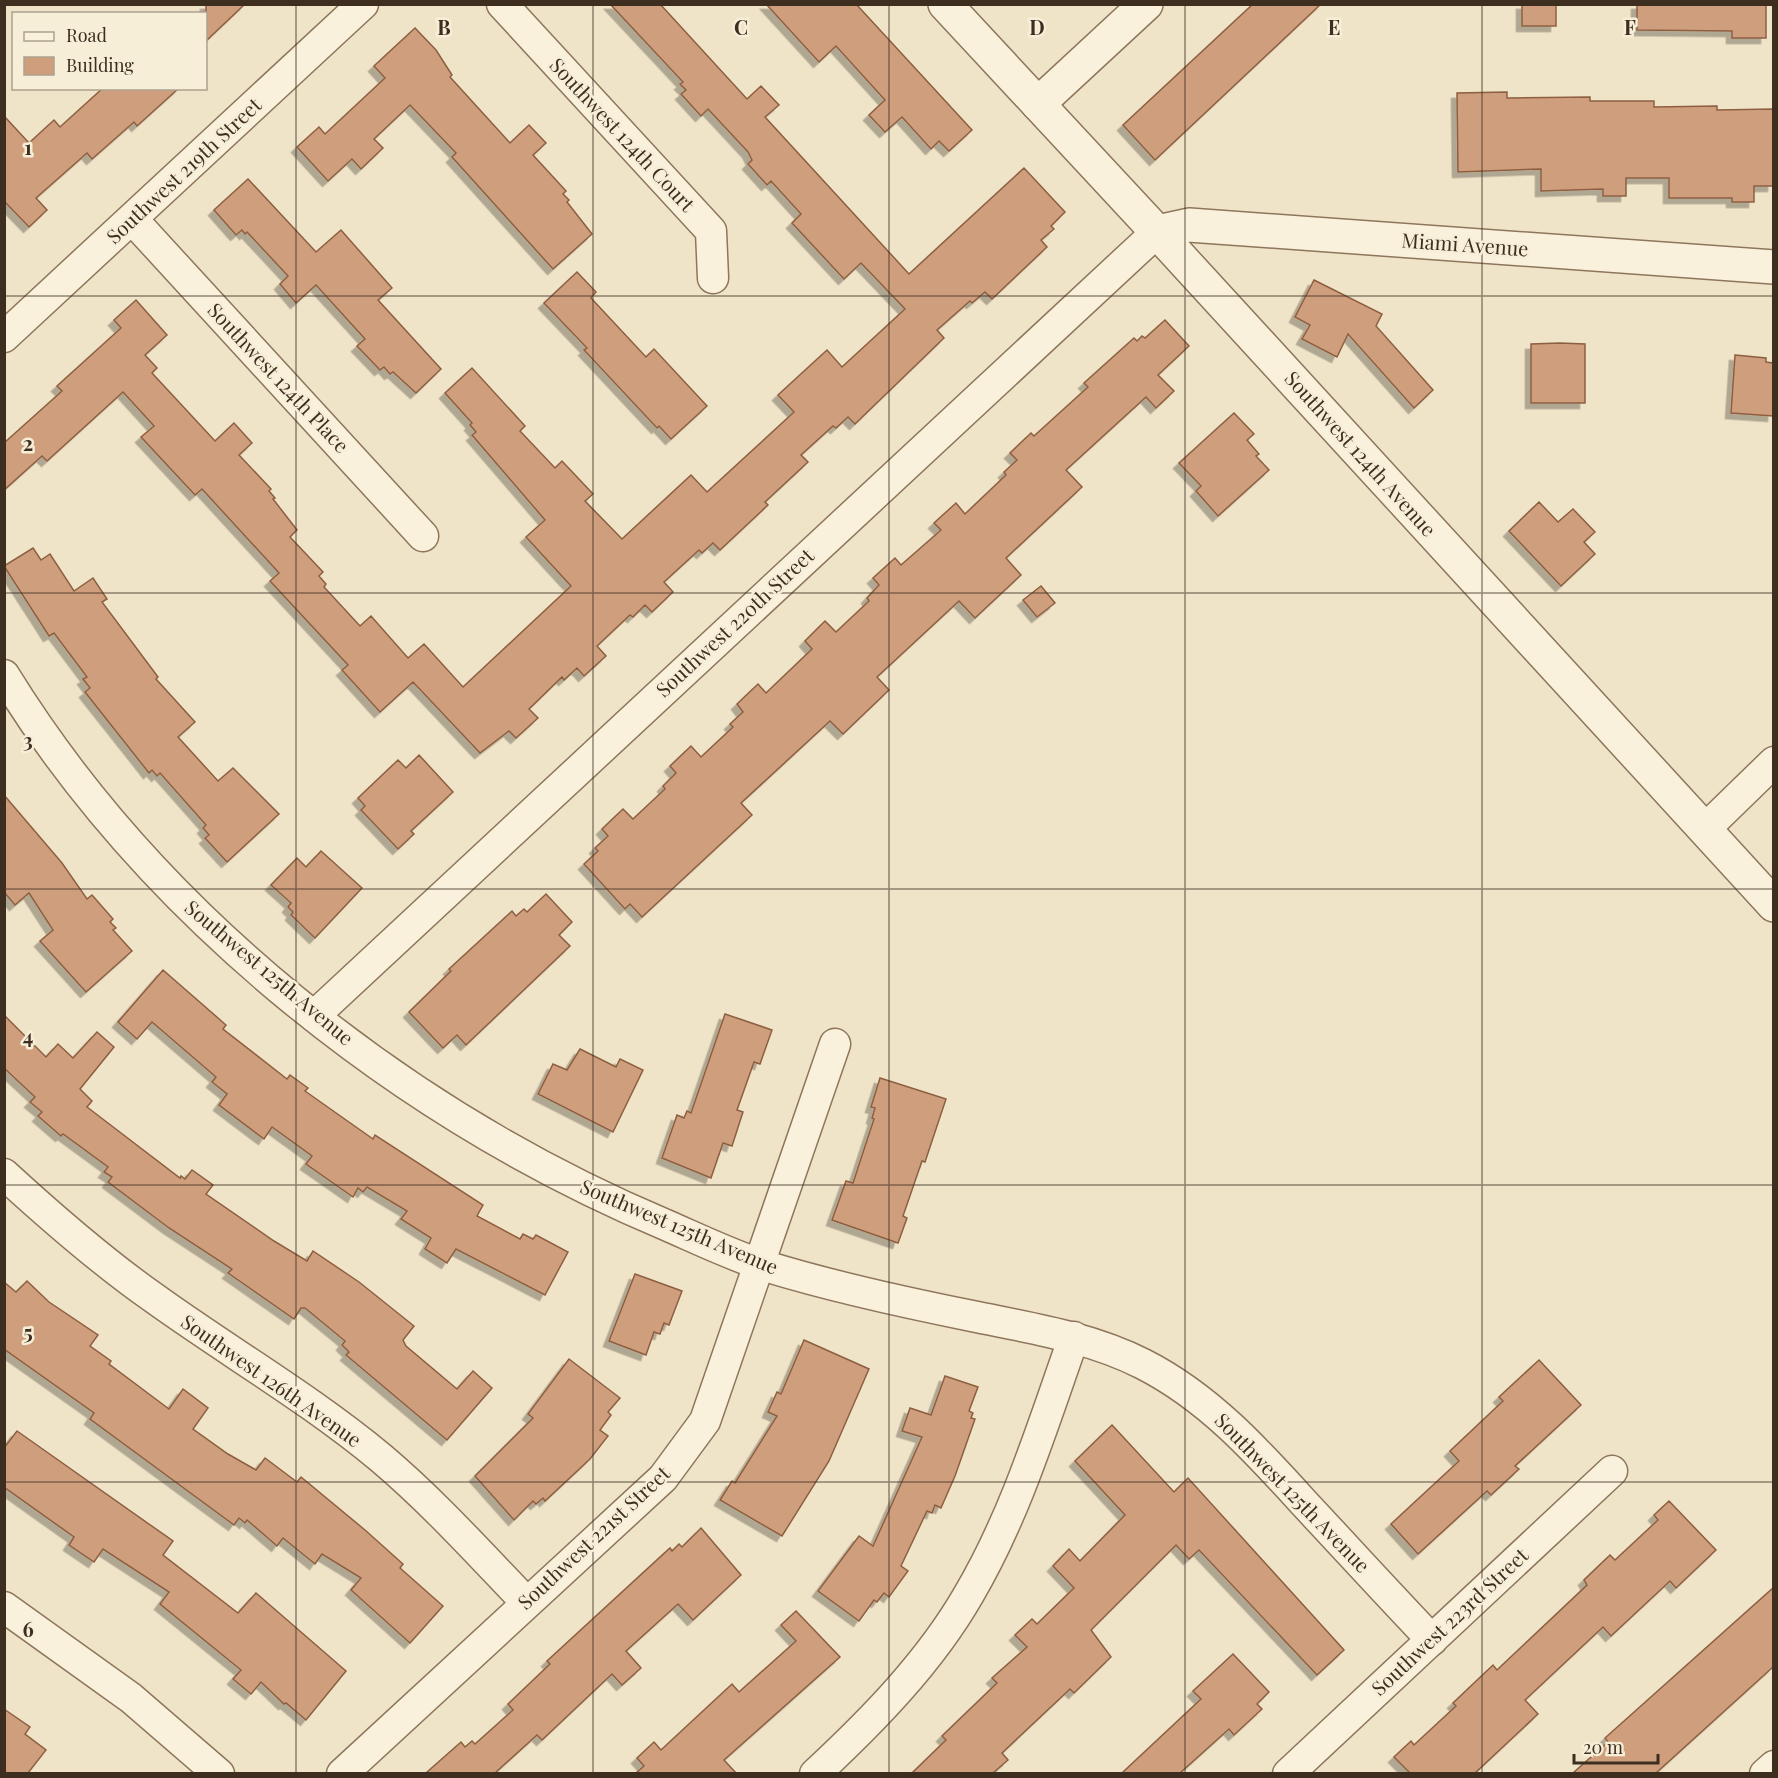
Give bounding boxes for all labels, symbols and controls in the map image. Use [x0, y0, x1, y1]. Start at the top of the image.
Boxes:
legend [12, 12, 207, 90]
text: B [437, 13, 451, 40]
text: C [734, 13, 748, 40]
text: D [1029, 13, 1045, 40]
text: E [1328, 13, 1340, 40]
text: F [1624, 13, 1636, 40]
text: Road [66, 23, 107, 47]
street label: Southwest 124th Court [545, 51, 702, 217]
text: Building [66, 53, 134, 77]
street label: Southwest 219th Street [100, 90, 267, 249]
text: 1 [24, 133, 32, 160]
street label: Miami Avenue [1401, 226, 1529, 261]
street label: Southwest 124th Place [202, 296, 356, 458]
street label: Southwest 124th Avenue [1279, 364, 1443, 542]
text: 2 [23, 429, 33, 456]
street label: Southwest 220th Street [649, 541, 819, 702]
text: 3 [23, 726, 33, 753]
street label: Southwest 125th Avenue [180, 893, 360, 1050]
text: 4 [23, 1022, 33, 1049]
street label: Southwest 125th Avenue [577, 1172, 783, 1280]
street label: Southwest 126th Avenue [176, 1307, 367, 1452]
text: 5 [23, 1318, 33, 1345]
street label: Southwest 125th Avenue [1210, 1406, 1377, 1578]
street label: Southwest 221st Street [511, 1459, 676, 1615]
street label: Southwest 223rd Street [1365, 1540, 1534, 1701]
text: 6 [22, 1615, 34, 1642]
scale bar [1574, 1727, 1658, 1765]
text: 20 m [1583, 1735, 1623, 1759]

